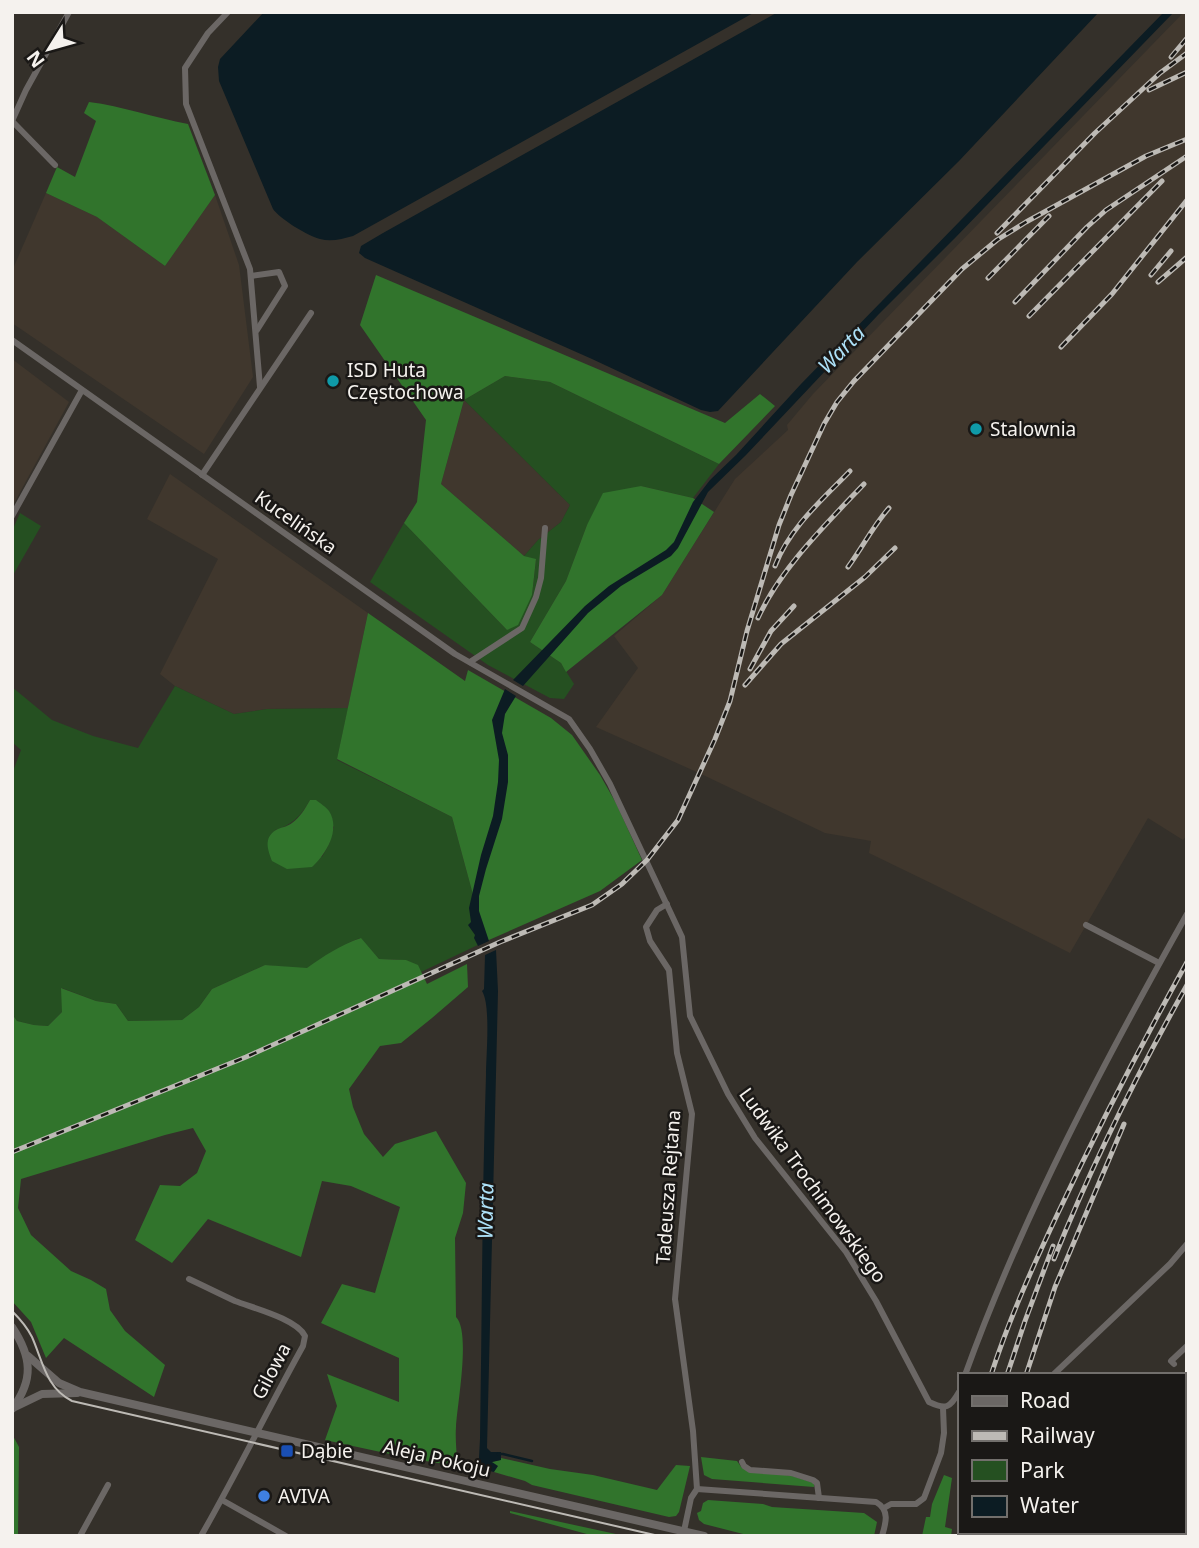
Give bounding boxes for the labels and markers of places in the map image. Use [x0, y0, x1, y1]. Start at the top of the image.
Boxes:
place label: ISD Huta Częstochowa [347, 357, 464, 405]
marker: ISD Huta Częstochowa [325, 373, 341, 389]
place label: Stalownia [990, 416, 1076, 442]
marker: Stalownia [968, 421, 984, 437]
place label: Dąbie [301, 1438, 353, 1464]
marker: Dąbie [279, 1443, 295, 1459]
place label: AVIVA [278, 1483, 331, 1509]
marker: AVIVA [256, 1488, 272, 1504]

